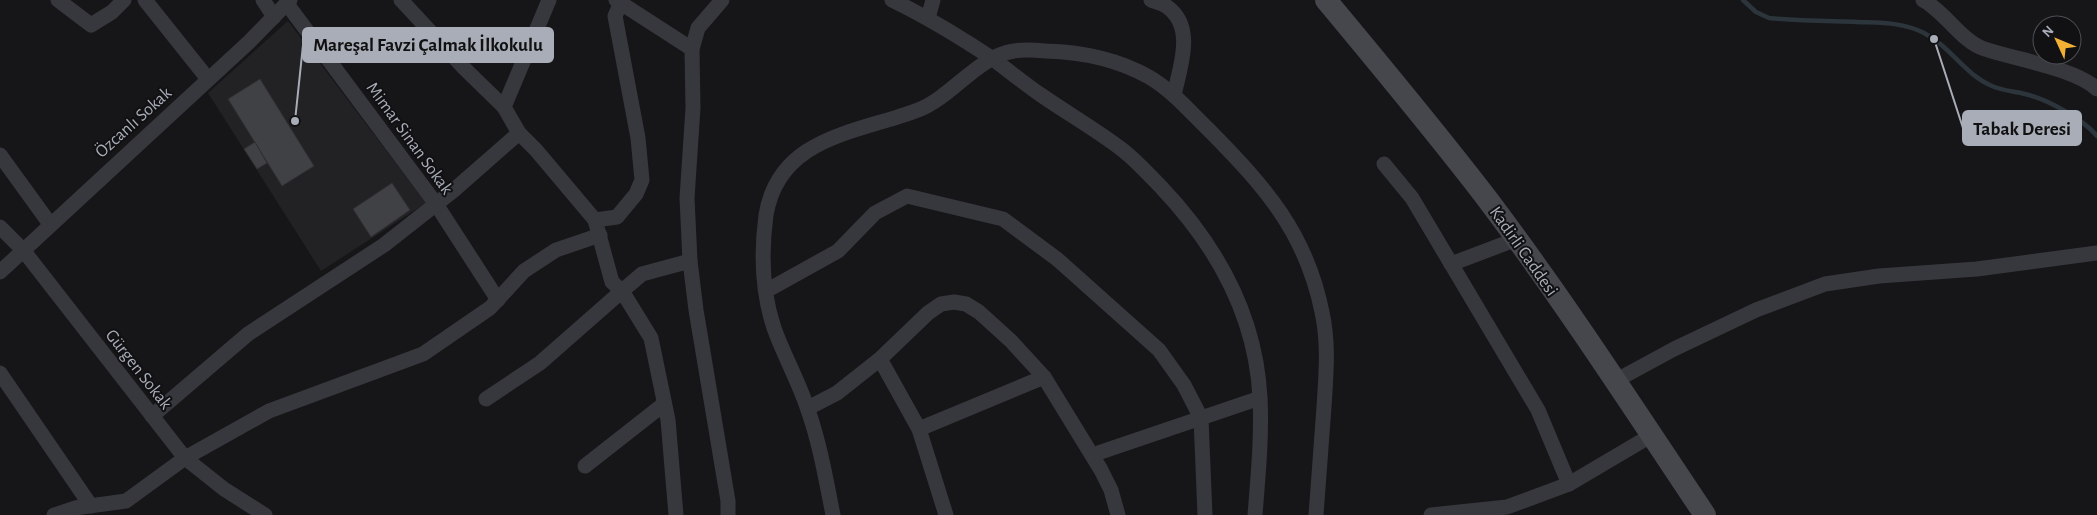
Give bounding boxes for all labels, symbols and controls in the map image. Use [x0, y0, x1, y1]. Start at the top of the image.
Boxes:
north arrow [2032, 15, 2082, 65]
text: N [2040, 23, 2057, 40]
callout: Mareşal Favzi Çalmak İlkokulu [303, 28, 553, 62]
text: Mareşal Favzi Çalmak İlkokulu [313, 34, 543, 55]
street label: Mimar Sinan Sokak [363, 79, 456, 199]
street label: Özcanlı Sokak [91, 82, 176, 162]
callout: Tabak Deresi [1963, 111, 2081, 145]
text: Tabak Deresi [1973, 120, 2071, 139]
street label: Kadirli Caddesi [1486, 203, 1561, 300]
street label: Gürgen Sokak [102, 326, 175, 414]

